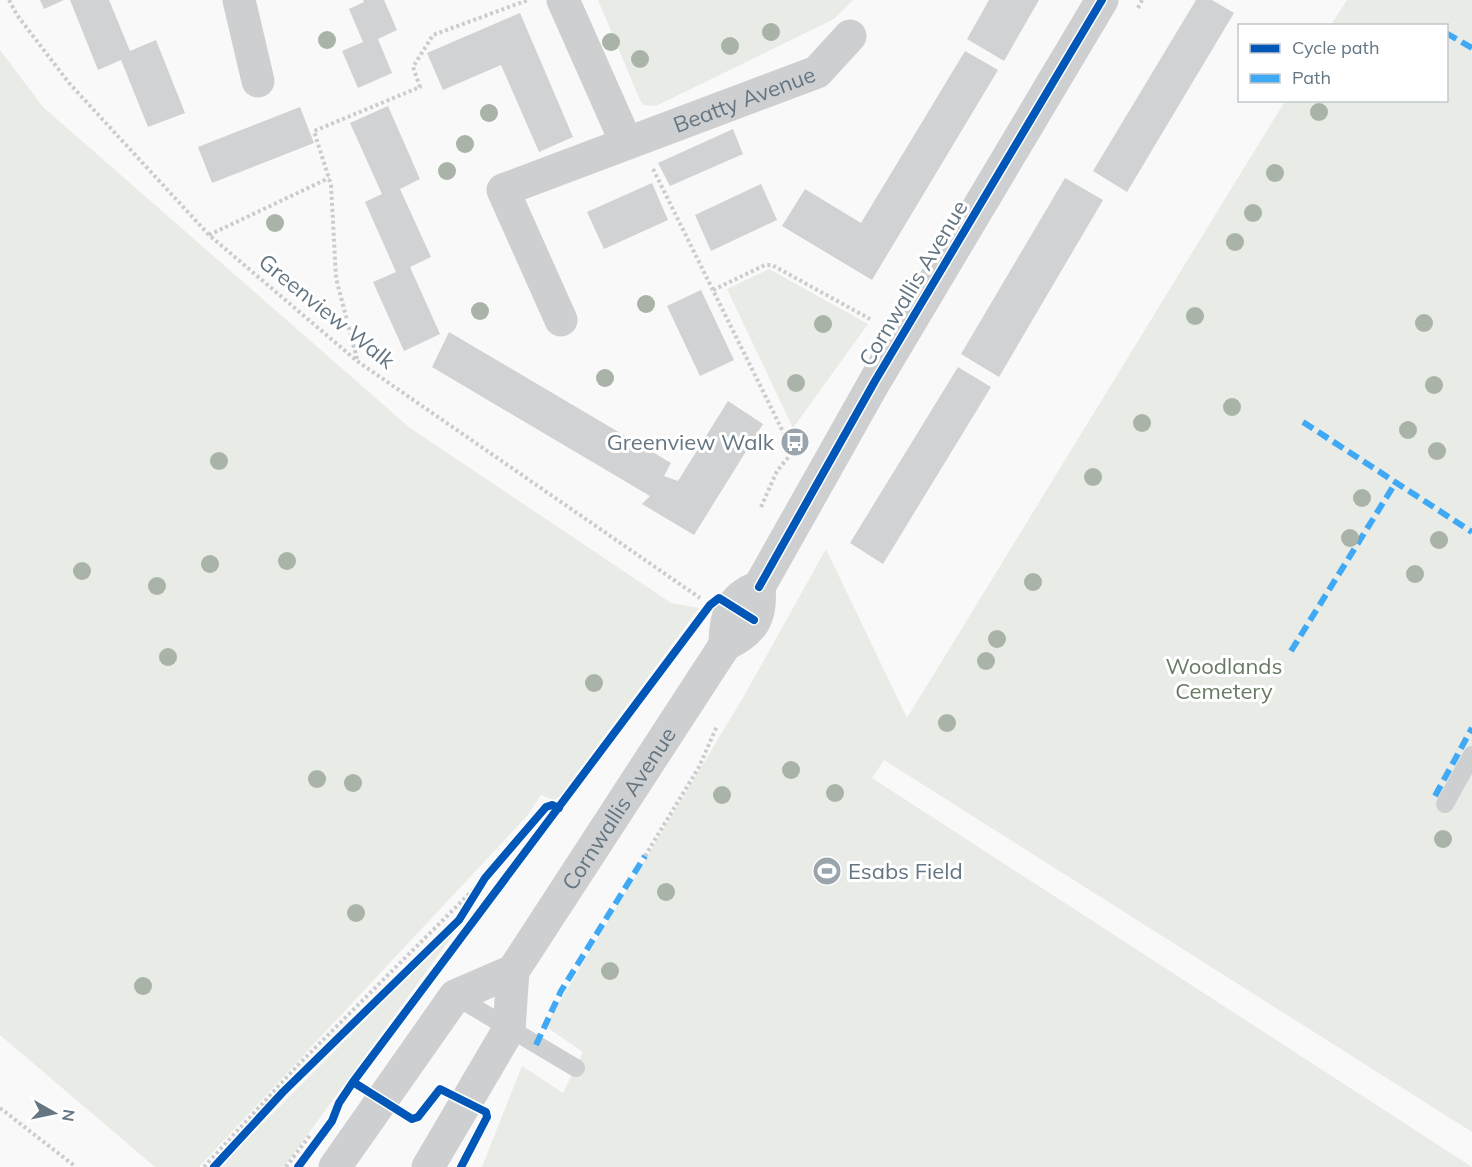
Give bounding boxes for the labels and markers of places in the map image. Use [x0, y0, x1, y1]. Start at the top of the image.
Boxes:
bus stop icon: Greenview Walk [779, 426, 811, 458]
place label: Greenview Walk [607, 428, 775, 456]
sports icon: Esabs Field [811, 855, 843, 887]
place label: Esabs Field [848, 857, 963, 885]

